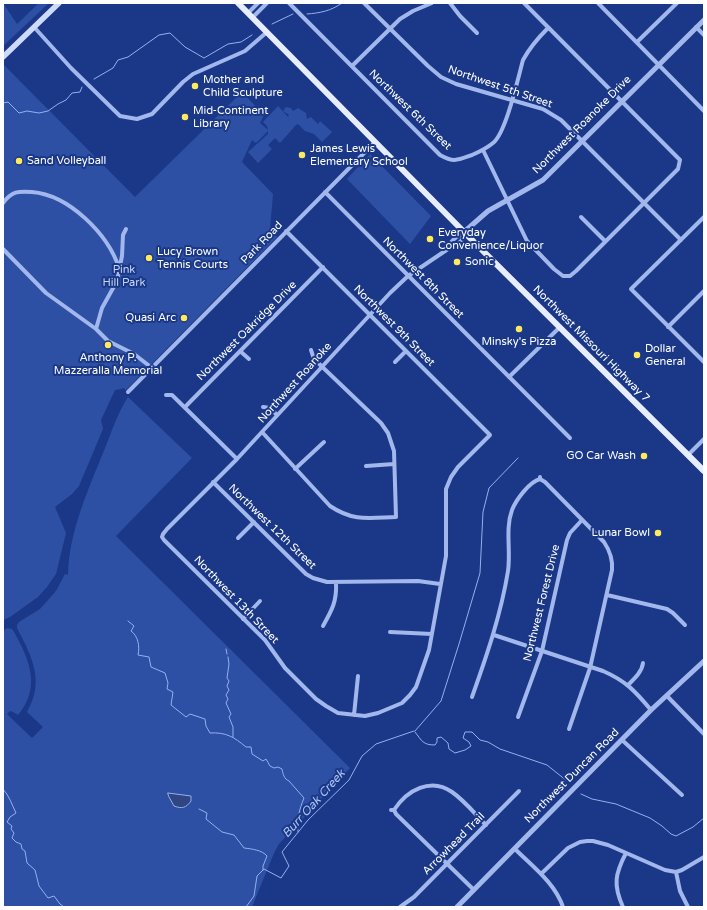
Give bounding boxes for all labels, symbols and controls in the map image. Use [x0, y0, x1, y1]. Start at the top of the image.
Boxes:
street label: Northwest 5th Street [446, 63, 554, 111]
street label: Northwest 6th Street [366, 67, 454, 153]
place label: Mother and Child Sculpture [203, 73, 283, 99]
street label: Northwest Roanoke Drive [530, 73, 634, 177]
marker: Mother and Child Sculpture [190, 81, 200, 91]
place label: Mid-Continent Library [193, 104, 268, 130]
marker: Mid-Continent Library [180, 112, 190, 122]
place label: James Lewis Elementary School [310, 142, 408, 168]
marker: James Lewis Elementary School [297, 150, 307, 160]
place label: Sand Volleyball [27, 154, 106, 168]
marker: Sand Volleyball [14, 156, 24, 166]
street label: Park Road [238, 219, 286, 267]
place label: Everyday Convenience/Liquor [438, 226, 544, 252]
marker: Everyday Convenience/Liquor [425, 234, 435, 244]
street label: Northwest 8th Street [380, 235, 466, 321]
place label: Lucy Brown Tennis Courts [157, 245, 228, 271]
marker: Lucy Brown Tennis Courts [144, 253, 154, 263]
place label: Sonic [465, 255, 494, 269]
marker: Sonic [452, 257, 462, 267]
park label: Pink Hill Park [103, 263, 145, 289]
street label: Northwest Oakridge Drive [194, 278, 300, 384]
street label: Northwest 9th Street [351, 283, 437, 369]
street label: Northwest Missouri Highway 7 [530, 283, 652, 405]
place label: Quasi Arc [125, 311, 176, 325]
marker: Quasi Arc [179, 313, 189, 323]
marker: Minsky's Pizza [514, 324, 524, 334]
place label: Minsky's Pizza [482, 335, 556, 349]
marker: Anthony P. Mazzeralla Memorial [103, 340, 113, 350]
street label: Northwest Roanoke [255, 340, 335, 426]
place label: Dollar General [645, 342, 686, 368]
marker: Dollar General [632, 350, 642, 360]
place label: Anthony P. Mazzeralla Memorial [54, 351, 162, 377]
place label: GO Car Wash [566, 449, 636, 463]
marker: GO Car Wash [639, 451, 649, 461]
street label: Northwest 12th Street [225, 482, 319, 572]
place label: Lunar Bowl [591, 526, 650, 540]
marker: Lunar Bowl [653, 528, 663, 538]
street label: Northwest Forest Drive [521, 543, 563, 663]
street label: Northwest 13th Street [191, 553, 281, 647]
street label: Northwest Duncan Road [522, 726, 622, 826]
water label: Burr Oak Creek [280, 767, 348, 841]
street label: Arrowhead Trail [420, 810, 488, 878]

